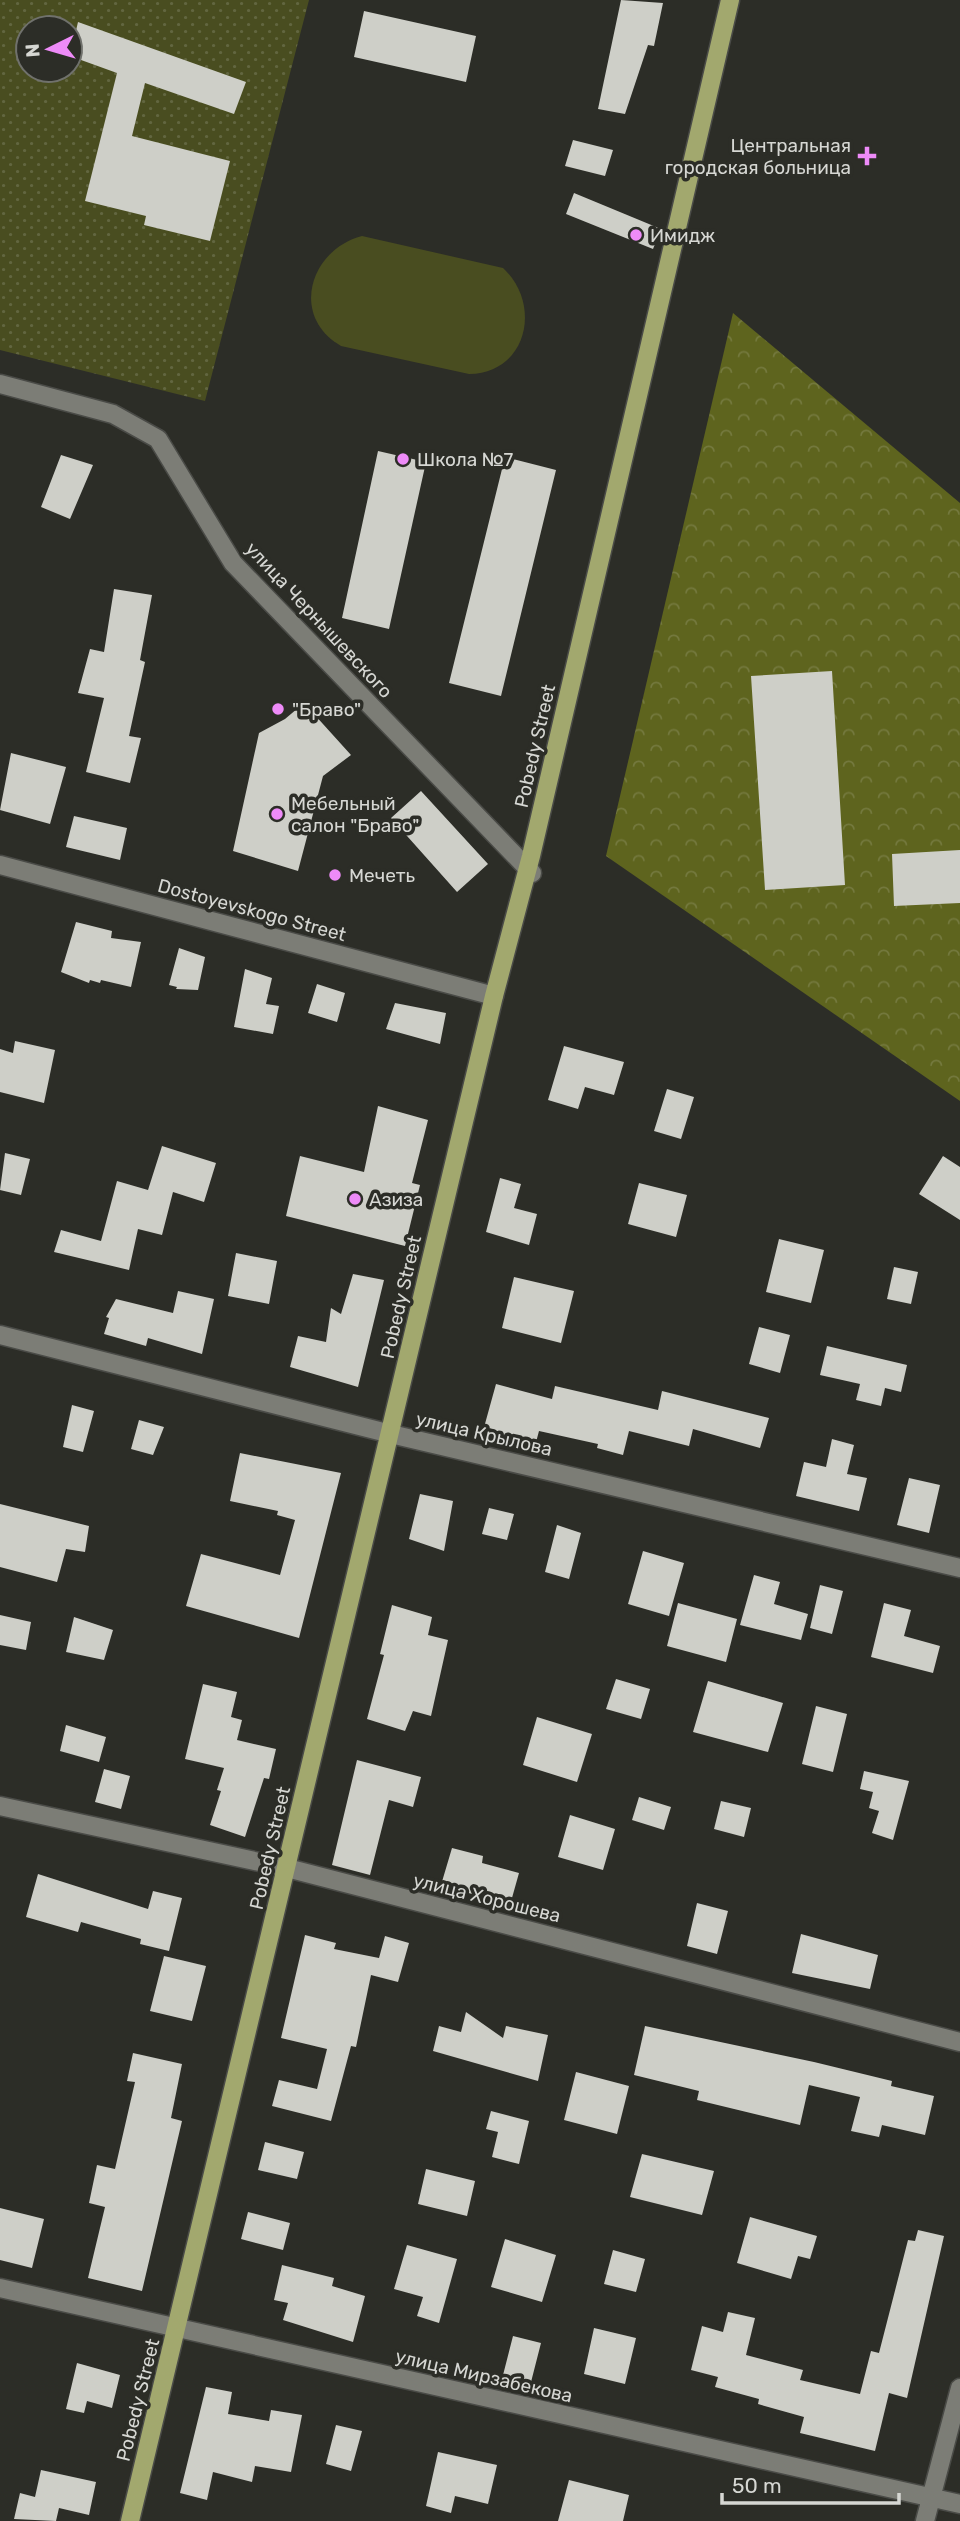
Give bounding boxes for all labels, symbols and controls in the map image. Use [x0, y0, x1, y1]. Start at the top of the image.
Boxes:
north arrow [14, 14, 84, 84]
text: N [21, 43, 45, 58]
place label: Центральная городская больница [665, 134, 851, 179]
marker: Центральная городская больница [857, 146, 877, 166]
place label: Имидж [650, 224, 715, 247]
marker: Имидж [628, 227, 644, 243]
place label: Школа №7 [417, 448, 513, 471]
marker: Школа №7 [395, 451, 411, 467]
street label: улица Чернышевского [241, 537, 397, 703]
street label: Pobedy Street [510, 682, 560, 810]
place label: "Браво" [292, 698, 361, 721]
marker: "Браво" [270, 701, 286, 717]
place label: Мебельный салон "Браво" [291, 792, 419, 837]
marker: Мебельный салон "Браво" [269, 806, 285, 822]
place label: Мечеть [349, 864, 416, 887]
marker: Мечеть [327, 867, 343, 883]
street label: Dostoyevskogo Street [155, 874, 349, 946]
place label: Азиза [369, 1188, 423, 1211]
marker: Азиза [347, 1191, 363, 1207]
street label: Pobedy Street [376, 1233, 426, 1361]
street label: улица Крылова [414, 1407, 554, 1461]
street label: Pobedy Street [245, 1784, 295, 1912]
street label: улица Хорошева [411, 1869, 563, 1927]
street label: Pobedy Street [112, 2336, 165, 2464]
street label: улица Мирзабекова [393, 2344, 575, 2408]
scale bar [722, 2462, 899, 2506]
text: 50 m [732, 2473, 782, 2498]

